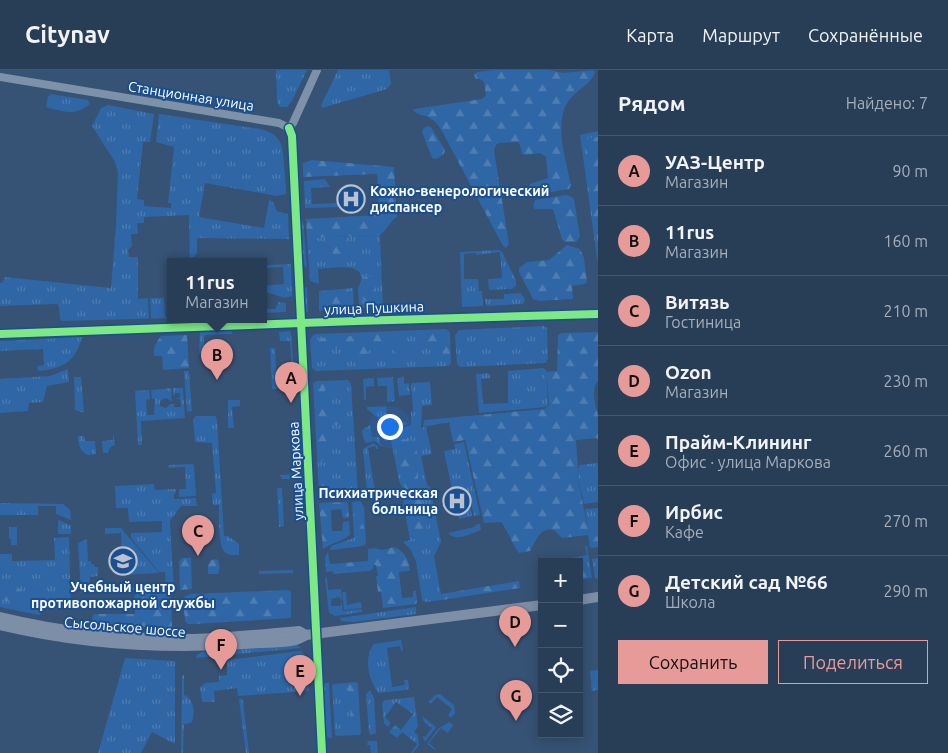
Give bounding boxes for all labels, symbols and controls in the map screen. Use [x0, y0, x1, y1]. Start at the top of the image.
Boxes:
text: Citynav [25, 21, 110, 48]
text: Карта [626, 25, 674, 45]
text: Маршрут [702, 25, 780, 45]
text: Сохранённые [808, 25, 923, 45]
street label: Станционная улица [127, 78, 255, 114]
text: Рядом [618, 91, 686, 115]
text: Найдено: 7 [846, 94, 928, 112]
text: УАЗ-Центр [665, 151, 765, 173]
text: A [628, 162, 640, 180]
text: 90 m [892, 162, 928, 180]
text: Магазин [665, 173, 728, 191]
place label: Кожно-венерологический диспансер [370, 183, 549, 215]
hospital icon: Кожно-венерологический диспансер [336, 184, 366, 214]
text: 11rus [665, 221, 714, 243]
text: B [629, 232, 639, 250]
text: 160 m [883, 232, 928, 250]
text: Магазин [665, 243, 728, 261]
popup [167, 258, 267, 323]
text: 11rus [185, 271, 235, 293]
text: Витязь [665, 291, 730, 313]
text: Магазин [185, 293, 249, 311]
street label: улица Пушкина [324, 298, 424, 318]
text: C [629, 302, 639, 320]
text: 210 m [883, 302, 928, 320]
text: Гостиница [665, 313, 741, 331]
pin: B [201, 339, 233, 380]
text: Ozon [665, 361, 712, 383]
pin: A [275, 362, 307, 403]
text: D [628, 372, 640, 390]
text: 230 m [883, 372, 928, 390]
text: Магазин [665, 383, 728, 401]
your location [377, 414, 403, 440]
street label: улица Маркова [285, 421, 307, 521]
text: Прайм-Клининг [665, 431, 811, 453]
text: E [629, 442, 639, 460]
text: 260 m [883, 442, 928, 460]
text: Офис · улица Маркова [665, 453, 831, 471]
place label: Психиатрическая больница [318, 485, 438, 517]
hospital icon: Психиатрическая больница [442, 486, 472, 516]
text: Ирбис [665, 501, 723, 523]
text: F [630, 512, 639, 530]
text: 270 m [883, 512, 928, 530]
pin: C [182, 515, 214, 556]
text: Кафе [665, 523, 704, 541]
school or university icon: Учебный центр противопожарной службы [108, 546, 138, 576]
map controls [538, 558, 583, 738]
button: + [538, 558, 583, 603]
text: Детский сад №66 [665, 571, 828, 593]
place label: Учебный центр противопожарной службы [31, 579, 215, 611]
text: G [628, 582, 640, 600]
text: 290 m [883, 582, 928, 600]
text: Школа [665, 593, 715, 611]
button: − [538, 603, 583, 648]
pin: D [499, 606, 531, 647]
street label: Сысольское шоссе [64, 614, 186, 640]
pin: F [205, 629, 237, 670]
button: Сохранить [618, 640, 768, 684]
button: Поделиться [778, 640, 928, 684]
button: locate [538, 648, 583, 693]
pin: E [284, 655, 316, 696]
pin: G [500, 680, 532, 721]
button: layers [538, 693, 583, 738]

